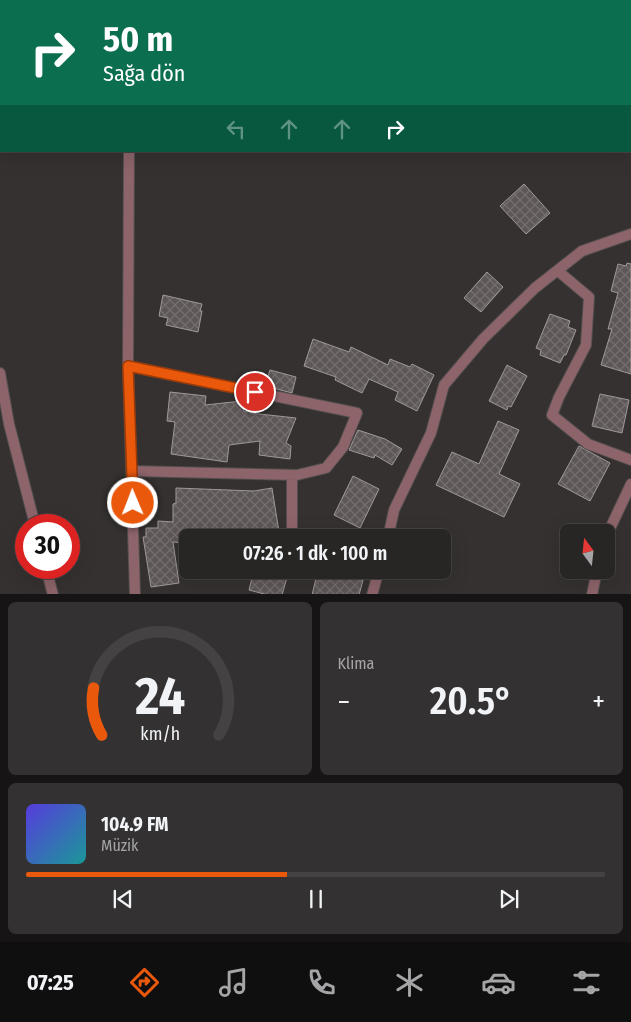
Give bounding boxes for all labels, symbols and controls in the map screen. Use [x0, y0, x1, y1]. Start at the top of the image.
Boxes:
text: 50 m [103, 18, 173, 60]
icon: right [20, 20, 85, 85]
text: Sağa dön [103, 60, 185, 87]
icon: left [222, 115, 250, 143]
icon: ahead [275, 115, 303, 143]
icon: ahead [328, 115, 356, 143]
icon: right [381, 115, 409, 143]
pin [234, 371, 276, 413]
icon: arrive [241, 378, 269, 406]
position arrow [106, 476, 158, 528]
speed limit sign: 30 [15, 514, 80, 579]
north arrow [560, 524, 615, 579]
map controls [560, 524, 615, 579]
text: 07:26 · 1 dk · 100 m [243, 542, 387, 565]
text: Klima [338, 654, 374, 673]
text: 24 [134, 665, 185, 728]
text: 20.5° [430, 678, 513, 724]
text: − [338, 685, 350, 718]
text: + [592, 685, 605, 718]
text: km/h [140, 723, 180, 745]
text: 104.9 FM [101, 813, 168, 836]
text: Müzik [101, 836, 139, 855]
icon: previous [109, 885, 137, 913]
icon: pause [302, 885, 330, 913]
icon: next [495, 885, 523, 913]
icon: directions [127, 965, 162, 1000]
icon: music [216, 965, 251, 1000]
icon: phone [304, 965, 339, 1000]
icon: climate [392, 965, 427, 1000]
icon: car [481, 965, 516, 1000]
icon: filters [569, 965, 604, 1000]
text: 07:25 [27, 969, 74, 996]

